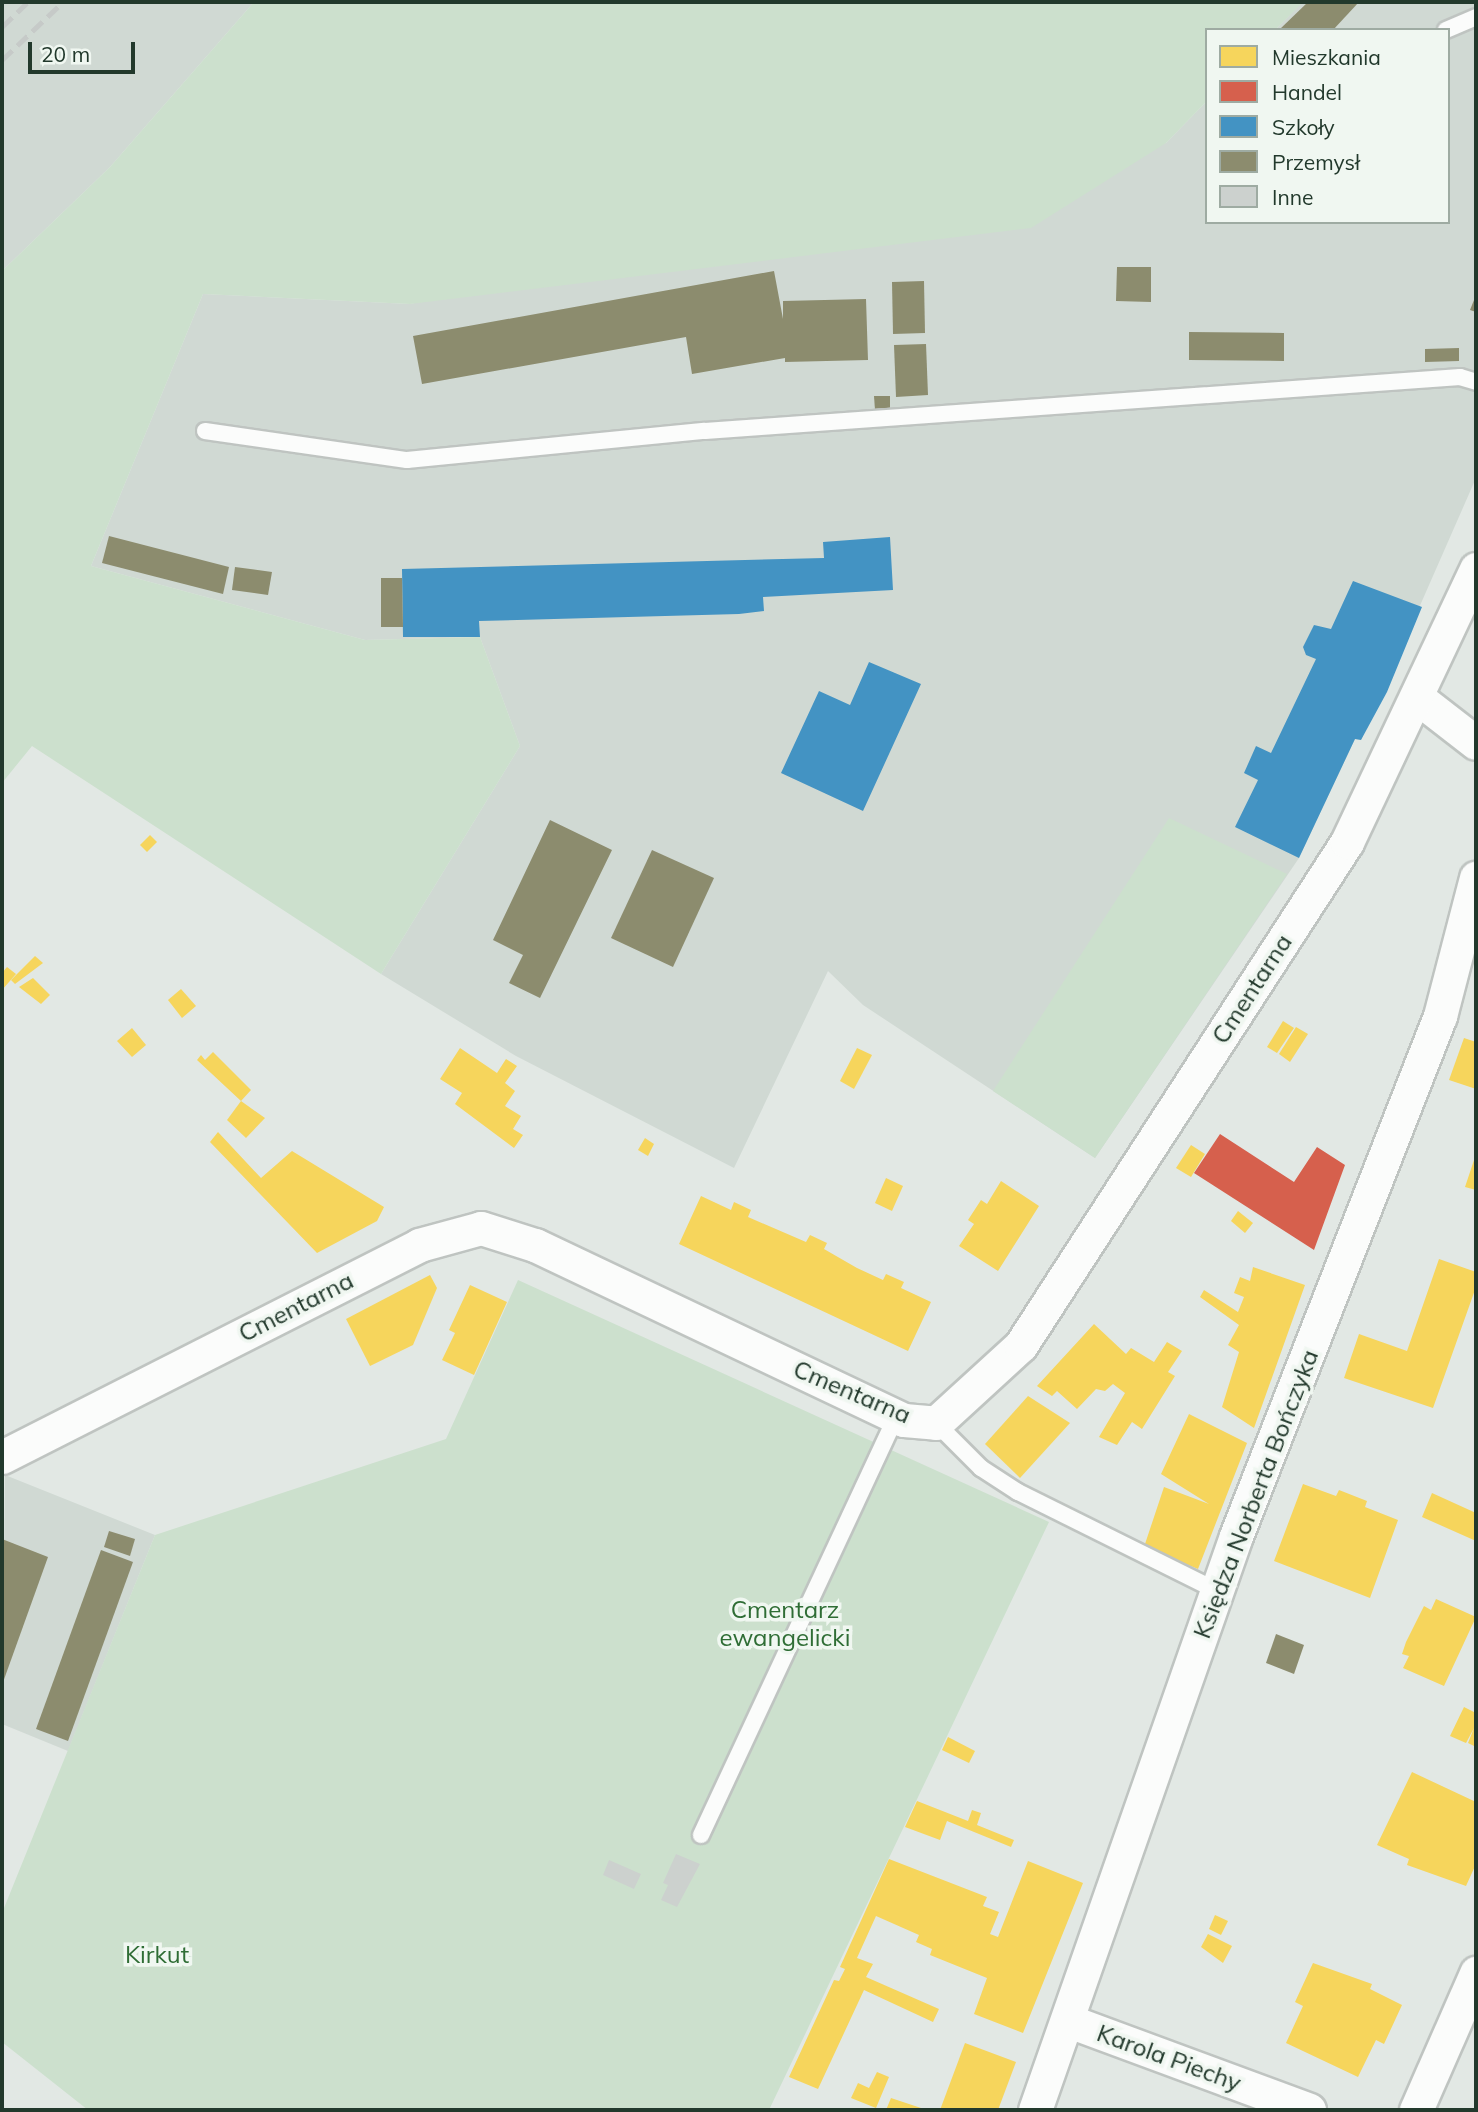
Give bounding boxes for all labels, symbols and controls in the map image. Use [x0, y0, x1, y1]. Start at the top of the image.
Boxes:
scale bar [32, 28, 138, 72]
legend [1205, 28, 1450, 224]
text: 20 m [41, 41, 90, 67]
text: Mieszkania [1272, 44, 1381, 70]
text: Handel [1272, 79, 1342, 105]
text: Szkoły [1272, 114, 1335, 140]
text: Przemysł [1272, 149, 1360, 175]
text: Inne [1272, 184, 1313, 210]
street label: Cmentarna [1206, 929, 1298, 1049]
street label: Cmentarna [234, 1266, 358, 1348]
street label: Księdza Norberta Bończyka [1188, 1346, 1324, 1642]
street label: Cmentarna [789, 1354, 915, 1430]
park label: Cmentarz ewangelicki [720, 1596, 850, 1652]
park label: Kirkut [125, 1941, 189, 1969]
street label: Karola Piechy [1093, 2019, 1245, 2097]

